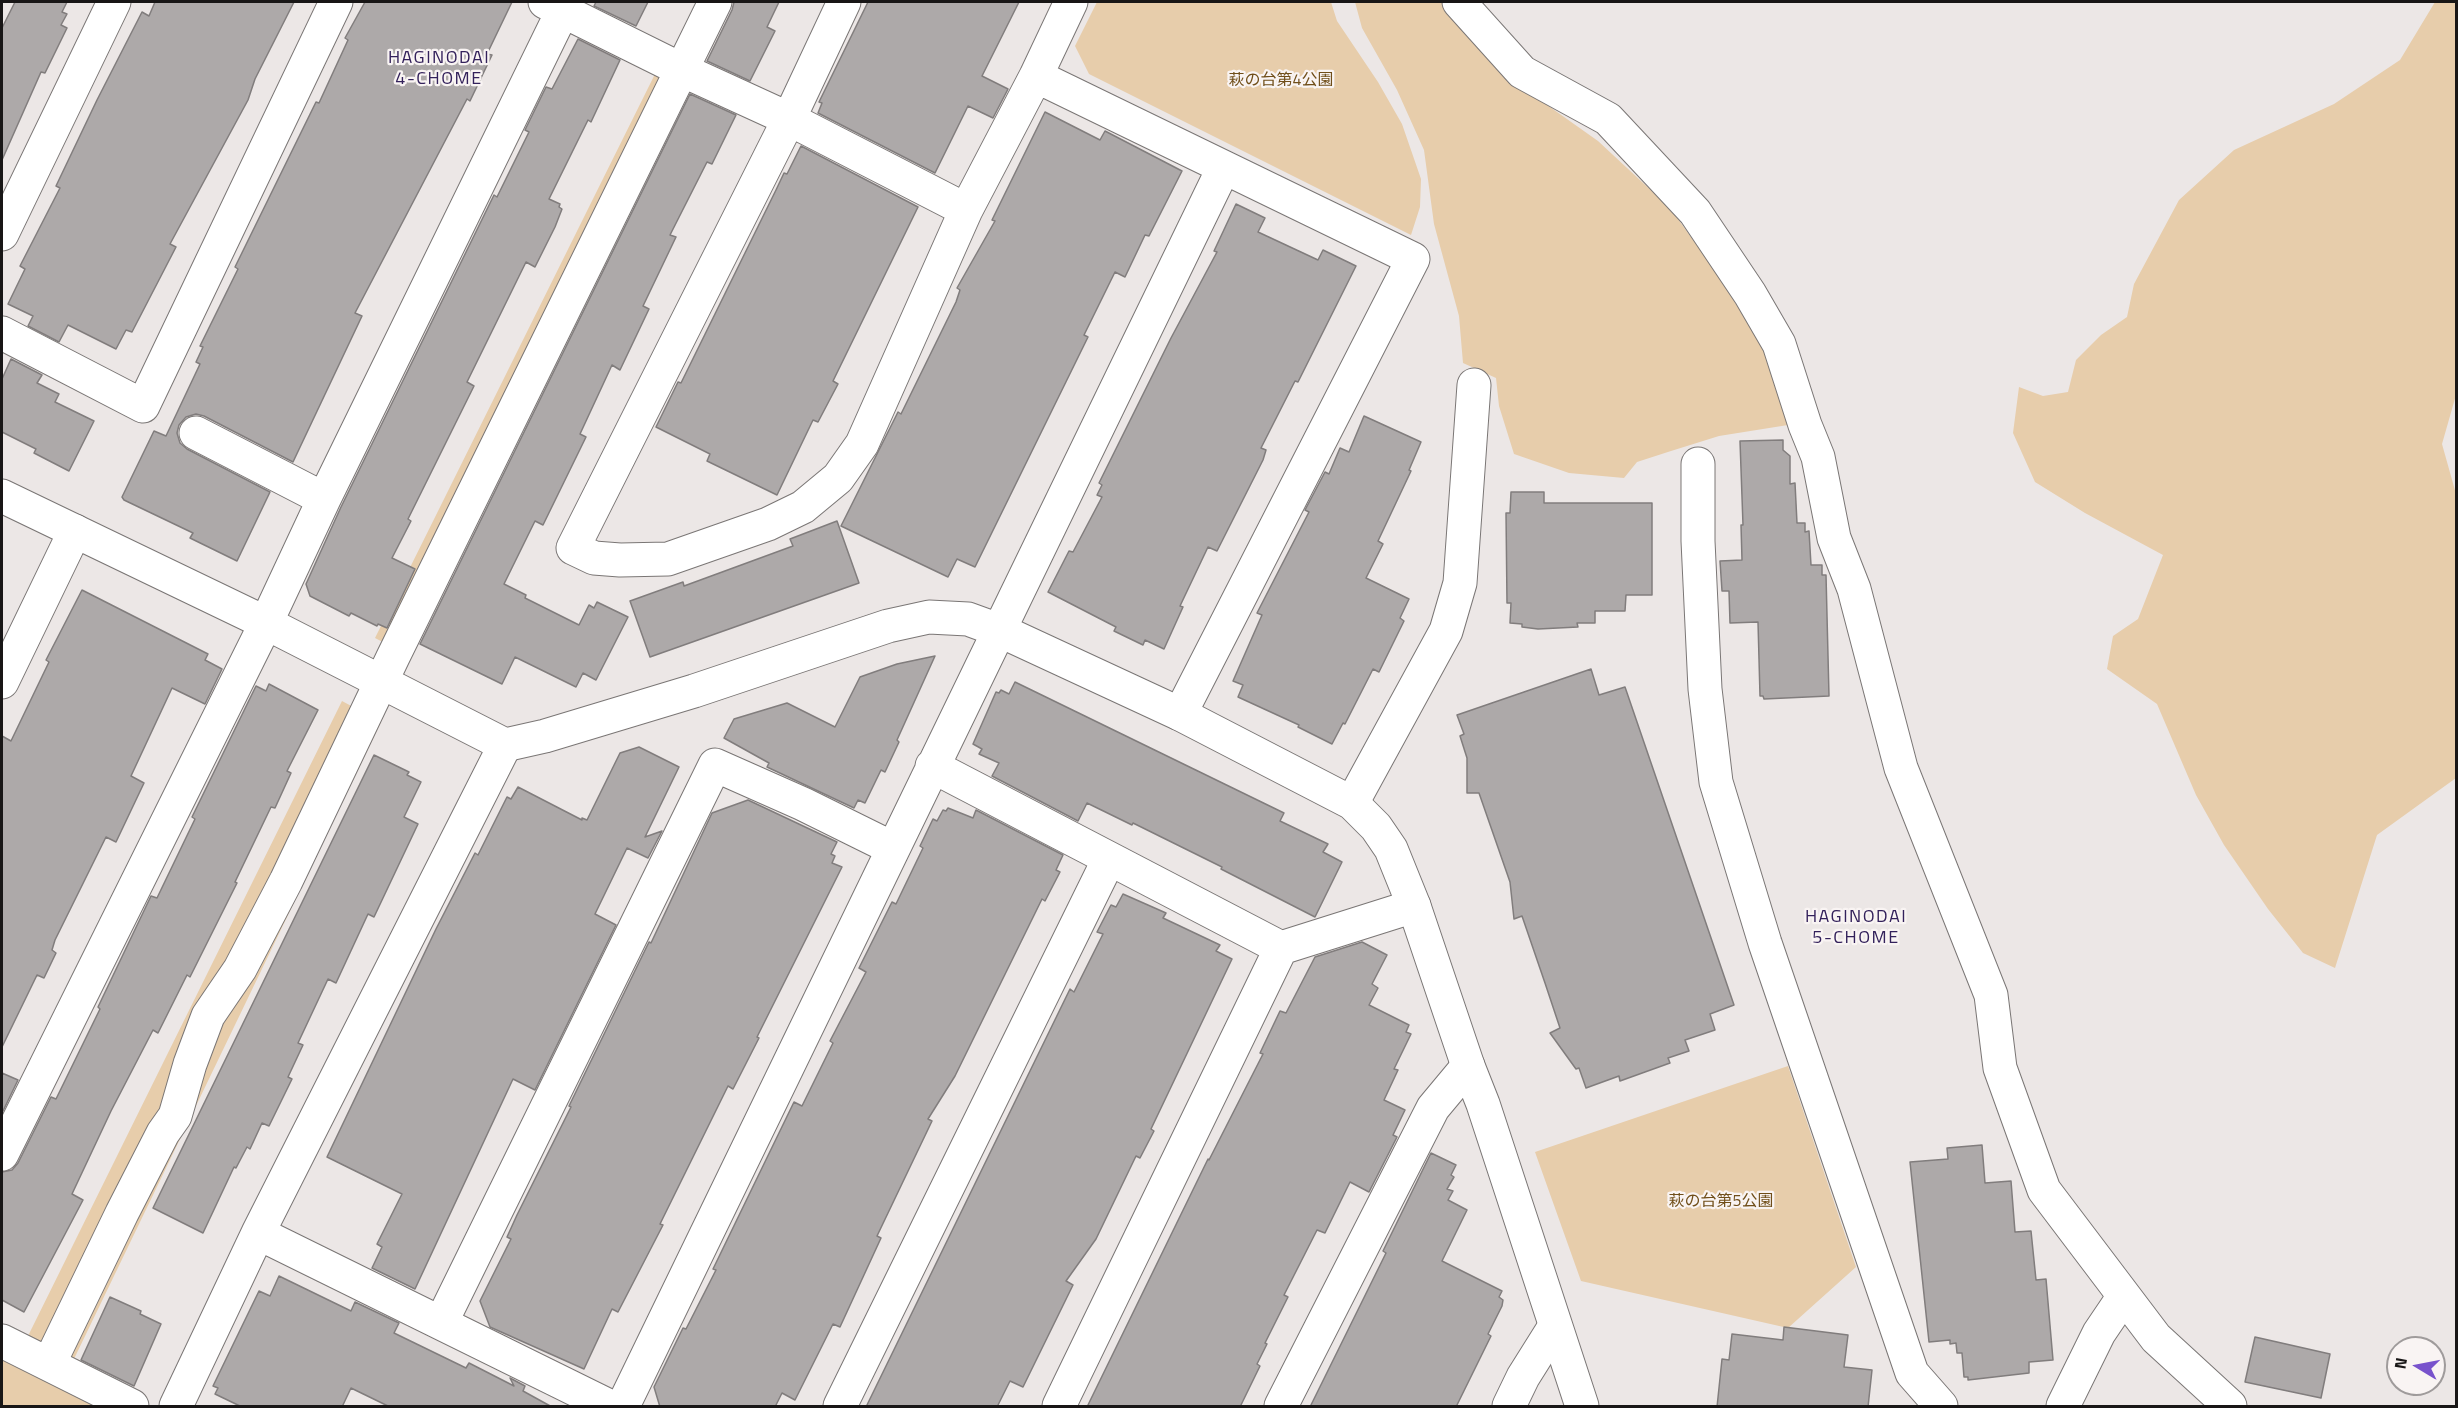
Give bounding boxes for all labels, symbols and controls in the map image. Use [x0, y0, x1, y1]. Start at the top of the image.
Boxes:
district label: HAGINODAI 4-CHOME [388, 48, 490, 90]
park label: 萩の台第4公園 [1229, 71, 1333, 91]
district label: HAGINODAI 5-CHOME [1805, 907, 1907, 950]
park label: 萩の台第5公園 [1669, 1192, 1773, 1212]
north arrow [2386, 1336, 2446, 1396]
text: N [2387, 1356, 2413, 1371]

